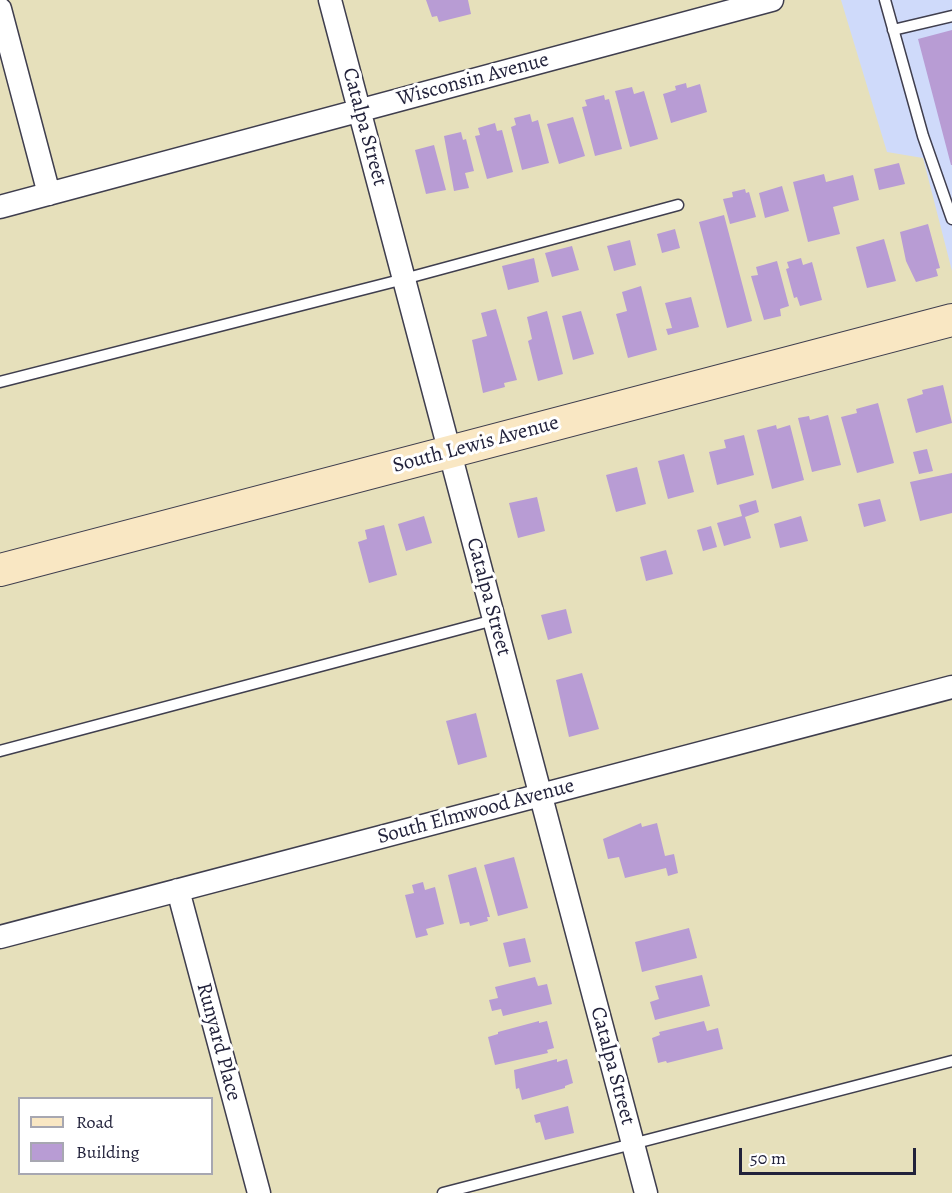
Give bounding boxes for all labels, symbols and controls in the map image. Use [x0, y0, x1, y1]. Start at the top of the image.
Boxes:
street label: Wisconsin Avenue [394, 48, 552, 112]
street label: Catalpa Street [336, 65, 392, 189]
street label: South Lewis Avenue [390, 411, 562, 479]
street label: Catalpa Street [460, 535, 516, 659]
street label: South Elmwood Avenue [375, 774, 577, 850]
street label: Runyard Place [190, 980, 246, 1104]
street label: Catalpa Street [584, 1004, 640, 1128]
legend [18, 1097, 213, 1175]
text: Road [76, 1110, 113, 1134]
scale bar [742, 1136, 919, 1174]
text: Building [76, 1140, 140, 1164]
text: 50 m [750, 1146, 786, 1170]

